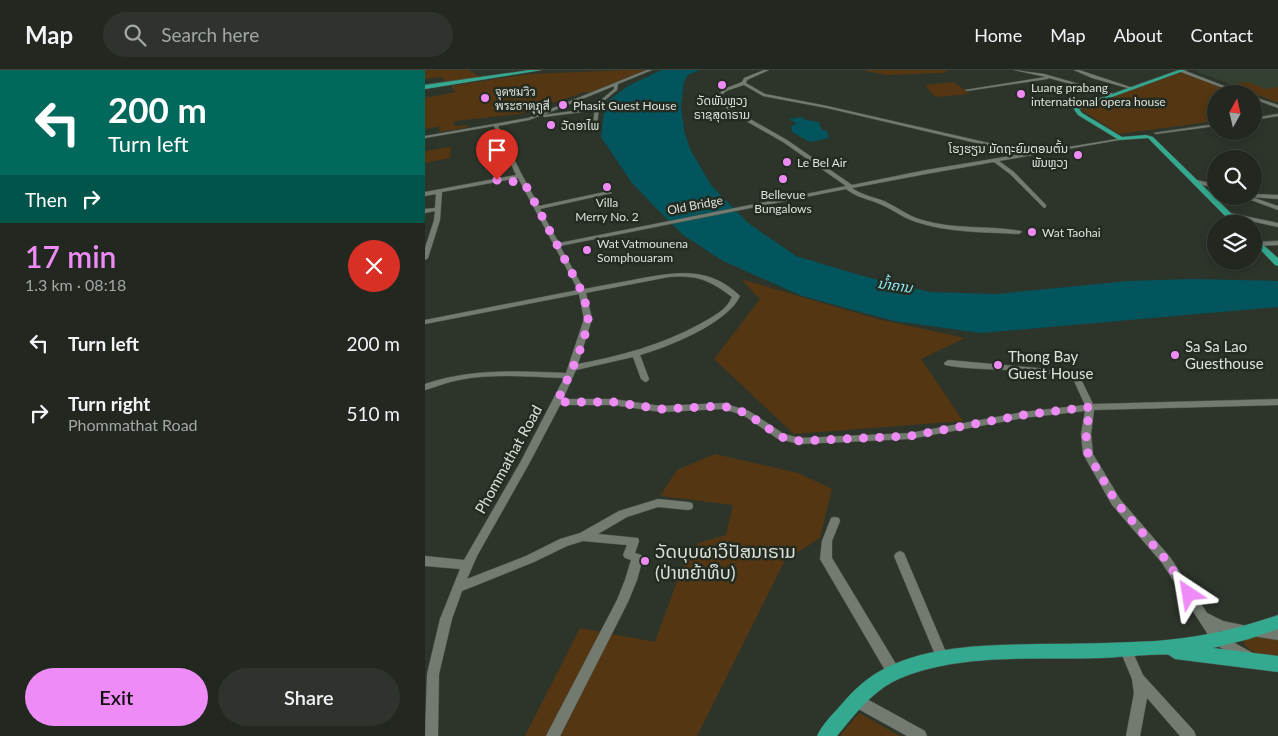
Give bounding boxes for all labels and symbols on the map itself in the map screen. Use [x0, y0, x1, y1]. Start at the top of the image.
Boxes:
marker: ວັດພັນຫຼວງ ຣາຊສຸດາຣາມ [716, 79, 728, 91]
place label: Luang prabang international opera house [1031, 80, 1166, 109]
place label: จุดชมวิว พระธาตุภูสี [495, 84, 550, 115]
north arrow [1207, 85, 1263, 140]
marker: Luang prabang international opera house [1015, 88, 1027, 100]
marker: จุดชมวิว พระธาตุภูสี [479, 92, 491, 104]
place label: ວັດພັນຫຼວງ ຣາຊສຸດາຣາມ [694, 93, 750, 123]
place label: Phasit Guest House [573, 98, 677, 113]
marker: Phasit Guest House [557, 99, 569, 111]
place label: ວັດອາໄພ [561, 118, 599, 133]
marker: ວັດອາໄພ [545, 119, 557, 131]
pin [476, 129, 518, 180]
place label: ໂຮງຮຽນ ມັດຖະຍົມຕອນຕົ້ນ ພັນຫຼວງ [948, 139, 1068, 170]
marker: ໂຮງຮຽນ ມັດຖະຍົມຕອນຕົ້ນ ພັນຫຼວງ [1072, 149, 1084, 161]
place label: Le Bel Air [797, 155, 848, 170]
marker: Le Bel Air [781, 156, 793, 168]
marker: Bellevue Bungalows [777, 173, 789, 185]
marker: Villa Merry No. 2 [601, 181, 613, 193]
place label: Bellevue Bungalows [754, 187, 812, 216]
street label: Old Bridge [666, 192, 724, 218]
place label: Villa Merry No. 2 [575, 195, 639, 224]
place label: Wat Taohai [1042, 225, 1101, 240]
marker: Wat Taohai [1026, 226, 1038, 238]
place label: Wat Vatmounena Somphouaram [597, 236, 688, 265]
marker: Wat Vatmounena Somphouaram [581, 244, 593, 256]
water label: ນ້ຳຄານ [877, 273, 915, 296]
place label: Sa Sa Lao Guesthouse [1185, 337, 1264, 372]
place label: Thong Bay Guest House [1008, 347, 1093, 382]
marker: Sa Sa Lao Guesthouse [1169, 349, 1181, 361]
marker: Thong Bay Guest House [992, 359, 1004, 371]
street label: Phommathat Road [471, 402, 545, 516]
place label: ວັດບຸບຜາວິປັສນາຣາມ (ປ່າຫຍ້າທຶບ) [655, 540, 796, 583]
marker: ວັດບຸບຜາວິປັສນາຣາມ (ປ່າຫຍ້າທຶບ) [639, 555, 651, 567]
position arrow [1162, 567, 1214, 619]

